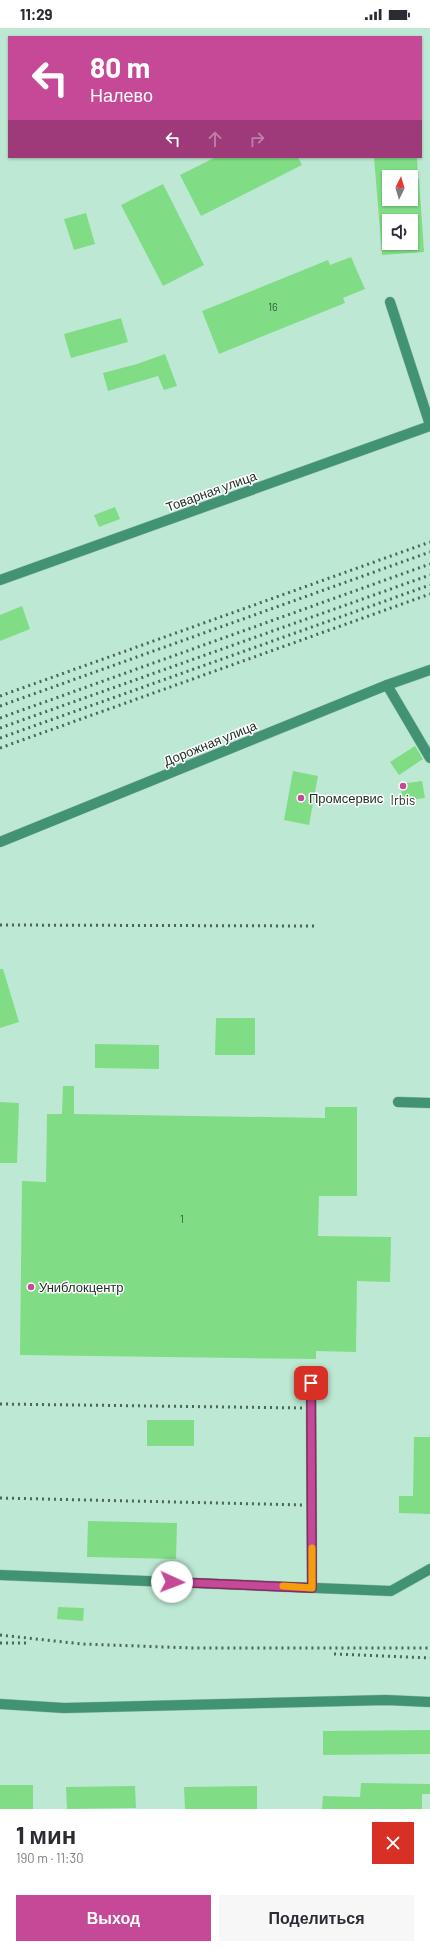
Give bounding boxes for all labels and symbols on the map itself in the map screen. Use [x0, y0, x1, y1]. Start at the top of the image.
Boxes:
north arrow [382, 170, 418, 206]
house number: 16 [268, 300, 278, 313]
street label: Товарная улица [164, 467, 259, 515]
street label: Дорожная улица [161, 717, 260, 769]
marker: Irbis [398, 781, 408, 791]
place label: Промсервис [309, 790, 384, 806]
place label: Irbis [391, 792, 415, 808]
marker: Промсервис [296, 793, 306, 803]
house number: 1 [180, 1212, 184, 1225]
place label: Униблокцентр [39, 1279, 124, 1295]
marker: Униблокцентр [26, 1282, 36, 1292]
pin [294, 1366, 328, 1400]
position arrow [151, 1561, 193, 1603]

